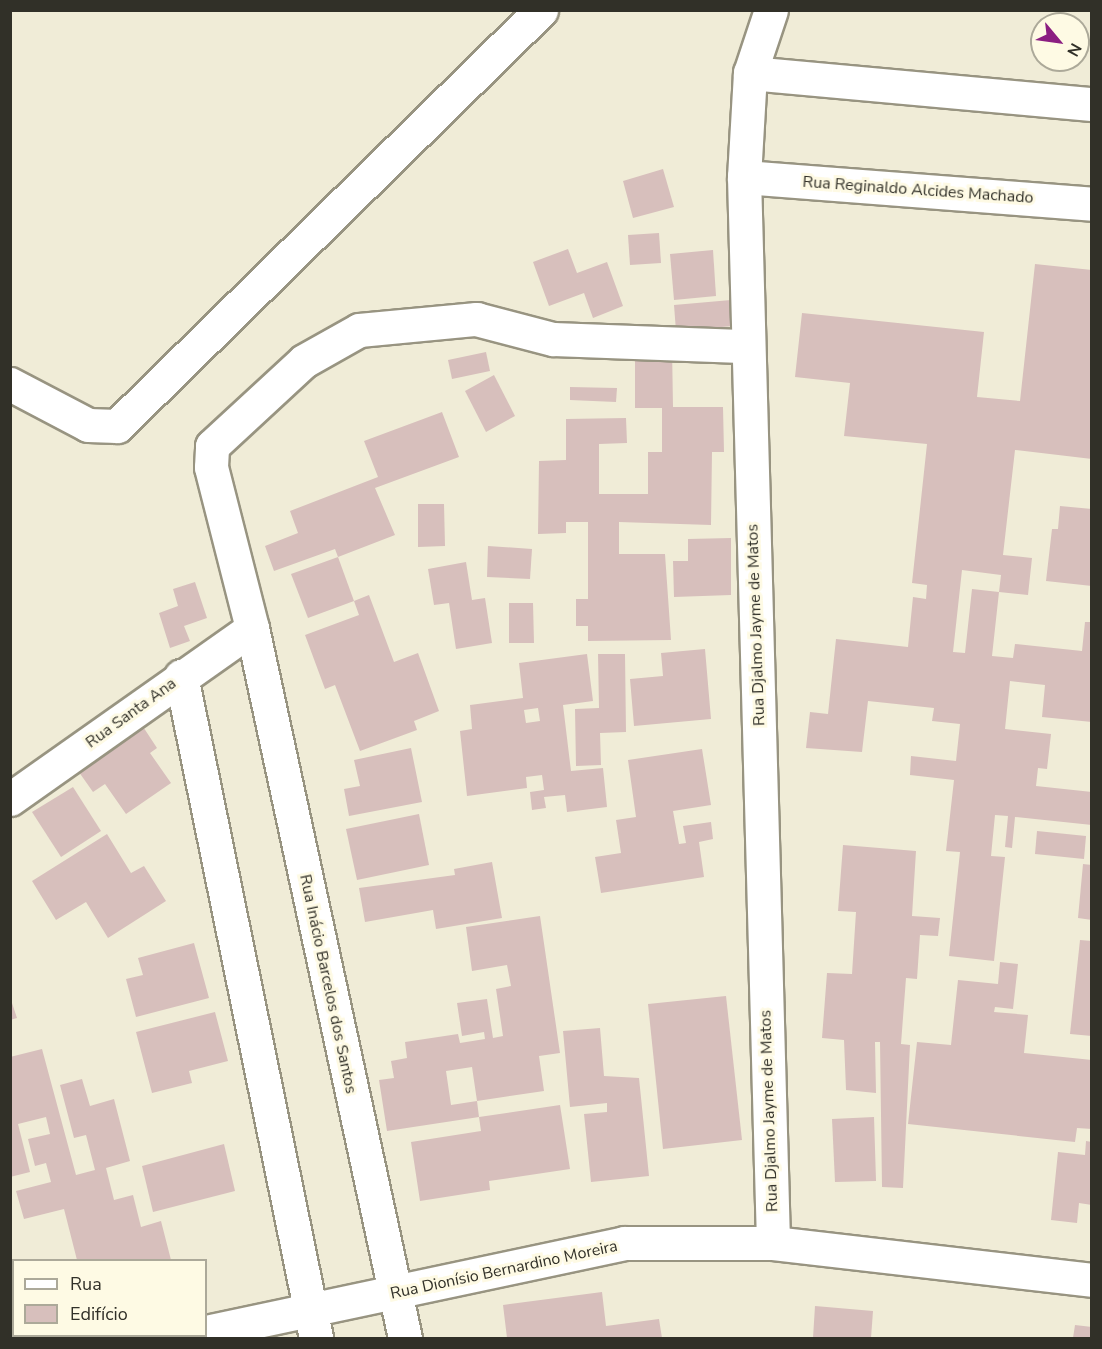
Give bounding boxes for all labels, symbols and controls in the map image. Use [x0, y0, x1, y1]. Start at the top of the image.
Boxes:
north arrow [1030, 12, 1090, 72]
text: N [1061, 39, 1087, 60]
street label: Rua Reginaldo Alcides Machado [802, 172, 1034, 208]
street label: Rua Djalmo Jayme de Matos [743, 524, 769, 726]
street label: Rua Santa Ana [82, 674, 180, 752]
street label: Rua Inácio Barcelos dos Santos [295, 873, 361, 1095]
street label: Rua Djalmo Jayme de Matos [756, 1010, 782, 1212]
street label: Rua Dionísio Bernardino Moreira [389, 1237, 619, 1303]
legend [12, 1259, 207, 1337]
text: Rua [70, 1272, 102, 1296]
text: Edifício [70, 1302, 128, 1326]

